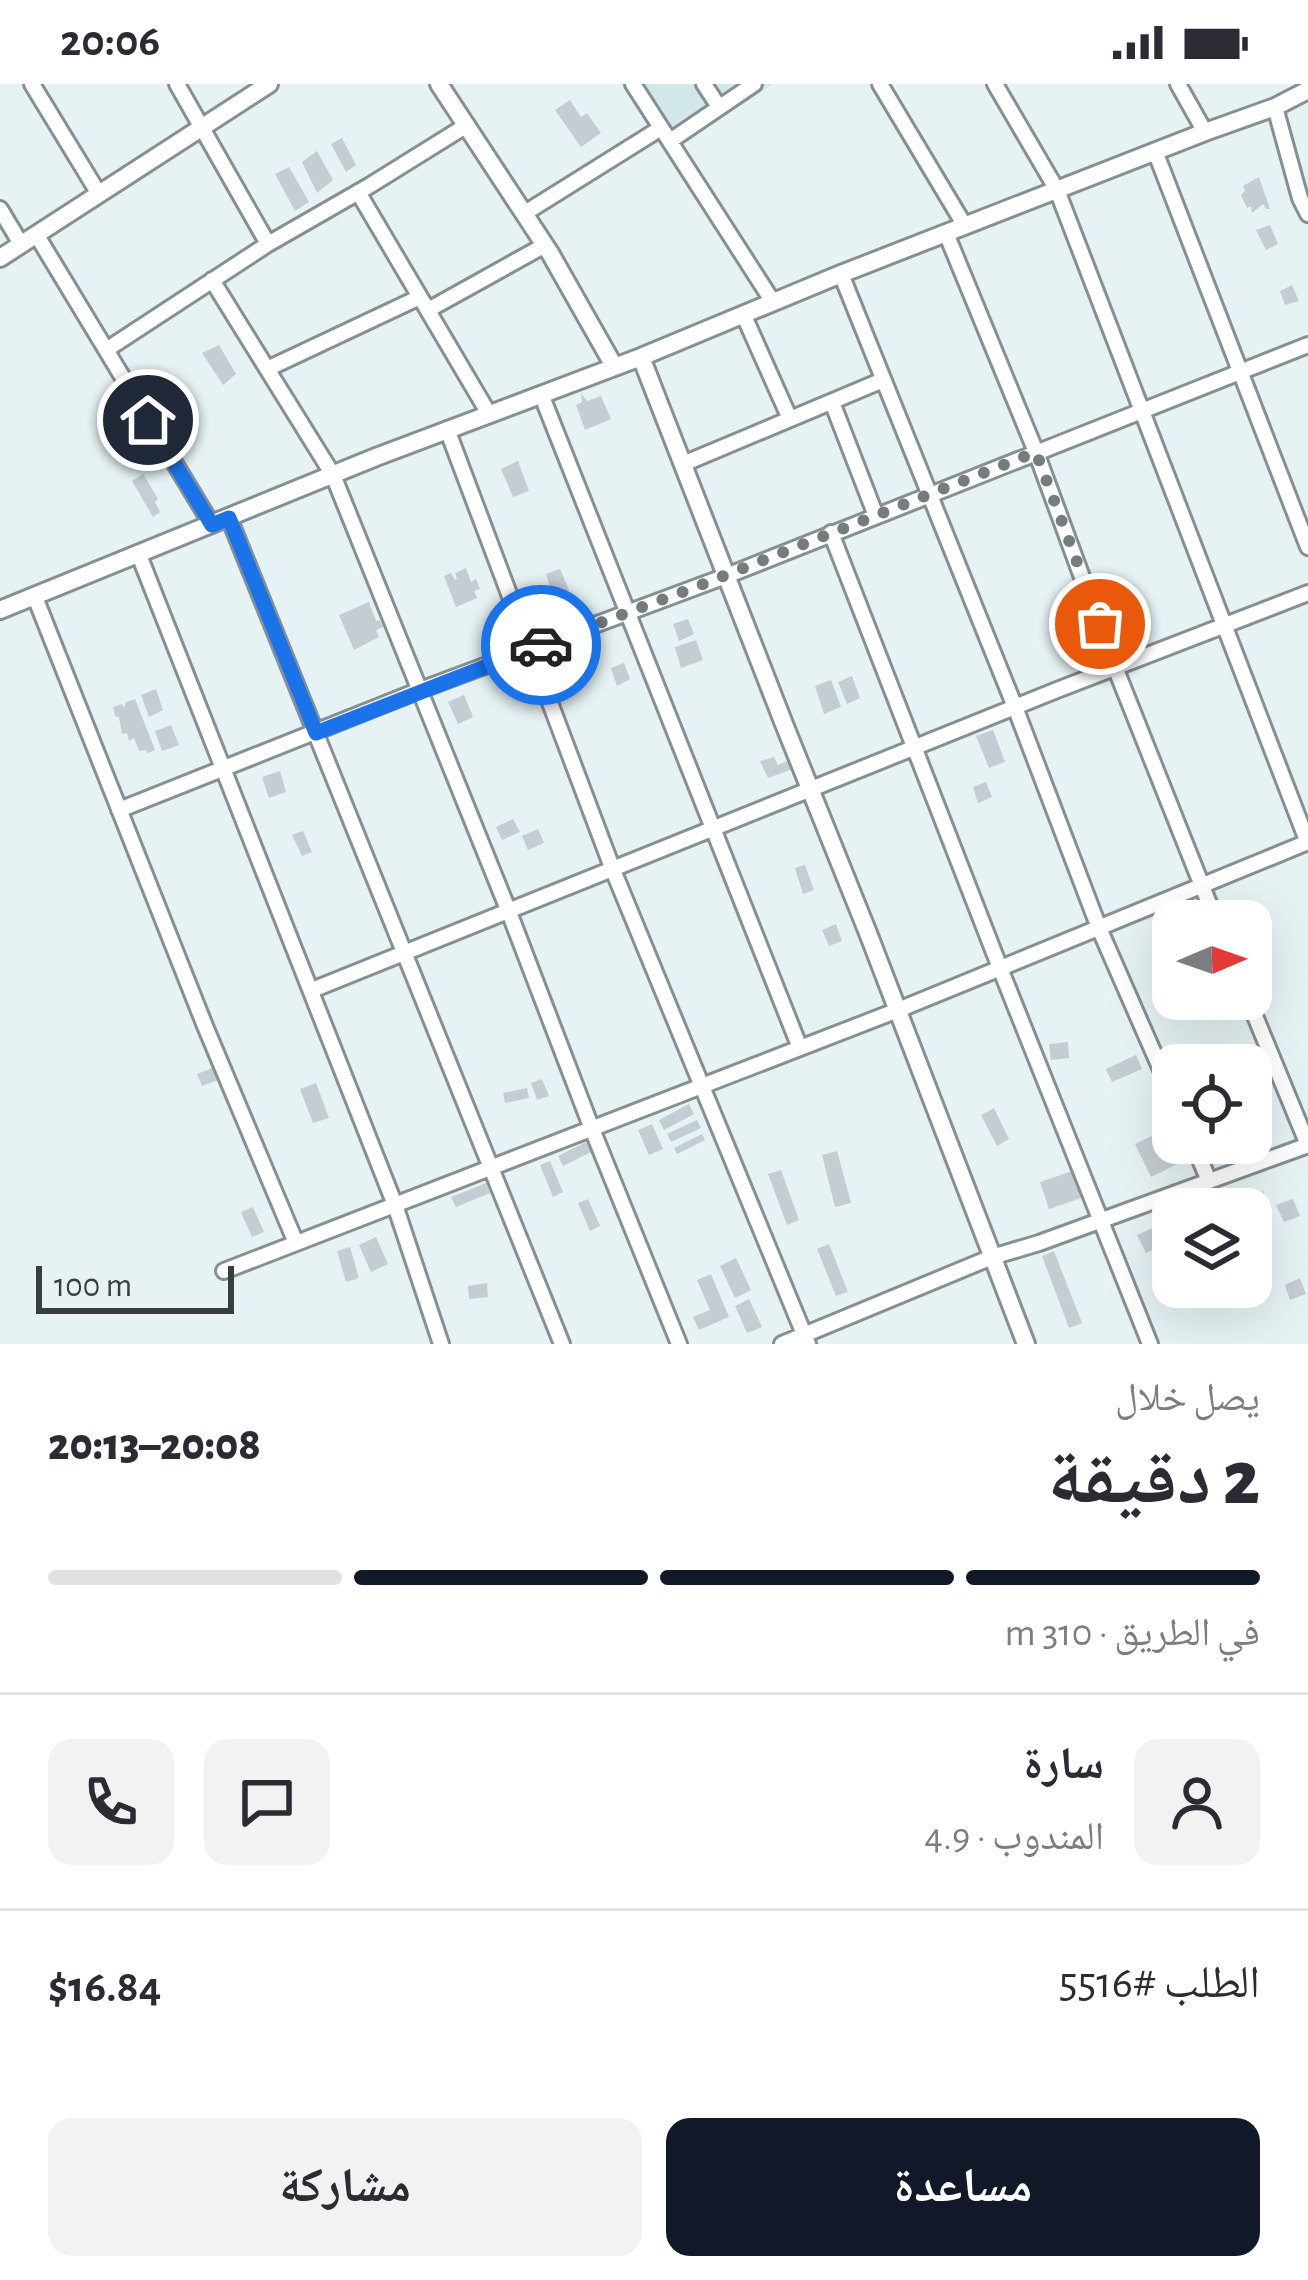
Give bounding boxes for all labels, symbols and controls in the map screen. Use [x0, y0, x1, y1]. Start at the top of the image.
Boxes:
text: 20:06 [60, 19, 160, 64]
pin [97, 369, 199, 471]
icon: home [115, 387, 181, 453]
pin [1049, 573, 1151, 675]
courier [481, 585, 601, 705]
icon: bag [1067, 591, 1133, 657]
icon: car [508, 612, 574, 678]
north arrow [1152, 900, 1272, 1020]
map controls [1152, 900, 1272, 1308]
button: locate [1152, 1044, 1272, 1164]
button: layers [1152, 1188, 1272, 1308]
scale bar [36, 1260, 234, 1313]
text: 100 m [54, 1270, 132, 1303]
text: يصل خلال [1115, 1379, 1260, 1418]
text: 20:08–20:13 [48, 1423, 261, 1468]
text: 2 دقيقة [1048, 1441, 1260, 1519]
text: في الطريق · 310 m [1005, 1614, 1260, 1653]
button: phone [48, 1739, 174, 1865]
button: chat [204, 1739, 330, 1865]
button: person [1134, 1739, 1260, 1865]
text: سارة [1023, 1742, 1104, 1787]
text: المندوب · 4.9 [924, 1818, 1104, 1857]
text: الطلب #5516 [1059, 1961, 1260, 2006]
text: $16.84 [48, 1965, 161, 2010]
button: مشاركة [48, 2118, 642, 2256]
button: مساعدة [666, 2118, 1260, 2256]

